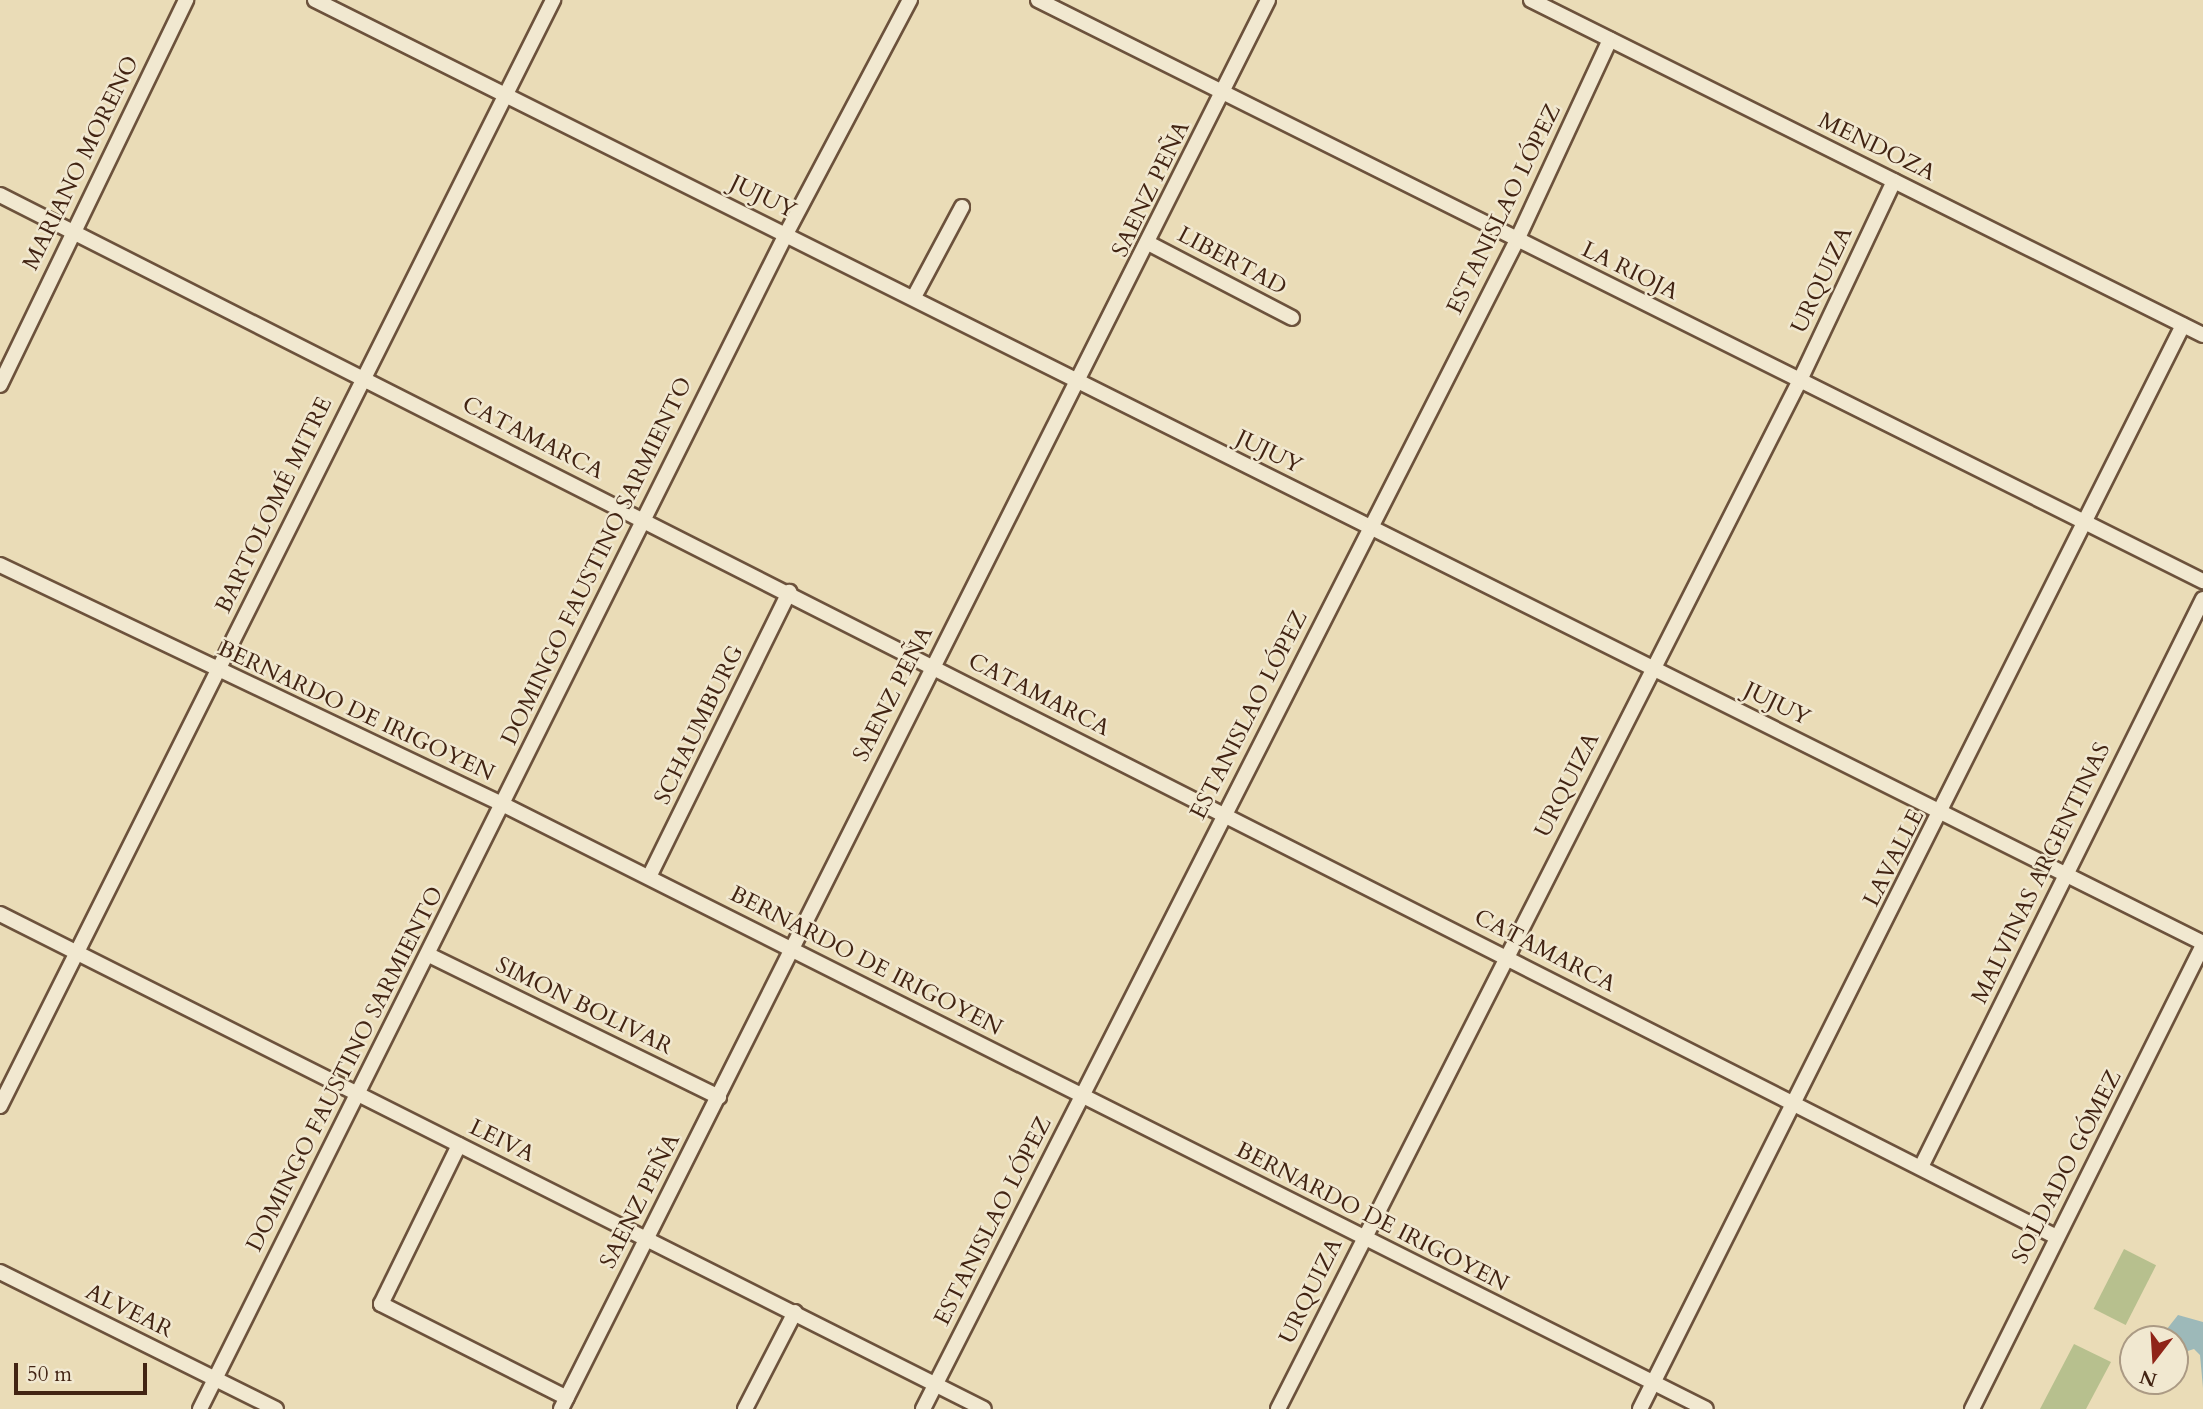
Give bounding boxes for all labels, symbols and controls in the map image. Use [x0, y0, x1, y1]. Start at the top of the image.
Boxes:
street label: MARIANO MORENO [17, 51, 145, 275]
street label: ESTANISLAO LÓPEZ [1441, 99, 1567, 319]
street label: MENDOZA [1814, 107, 1940, 187]
street label: SAENZ PEÑA [1106, 116, 1196, 262]
street label: JUJUY [725, 169, 801, 225]
street label: LIBERTAD [1173, 221, 1291, 301]
street label: URQUIZA [1785, 223, 1859, 337]
street label: LA RIOJA [1577, 236, 1683, 306]
street label: DOMINGO FAUSTINO SARMIENTO [496, 372, 698, 750]
street label: CATAMARCA [458, 390, 608, 486]
street label: BARTOLOMÉ MITRE [210, 392, 338, 618]
street label: JUJUY [1231, 424, 1307, 480]
street label: ESTANISLAO LÓPEZ [1184, 606, 1314, 824]
street label: SAENZ PEÑA [847, 622, 939, 766]
street label: BERNARDO DE IRIGOYEN [213, 635, 499, 787]
street label: SCHAUMBURG [649, 641, 749, 809]
street label: CATAMARCA [964, 647, 1114, 743]
street label: JUJUY [1739, 676, 1815, 732]
street label: URQUIZA [1529, 728, 1605, 842]
street label: MALVINAS ARGENTINAS [1966, 738, 2116, 1008]
street label: LAVALLE [1858, 805, 1930, 911]
street label: BERNARDO DE IRIGOYEN [725, 880, 1007, 1042]
street label: DOMINGO FAUSTINO SARMIENTO [241, 882, 449, 1256]
street label: CATAMARCA [1470, 903, 1620, 999]
street label: SIMON BOLIVAR [491, 951, 677, 1061]
street label: SOLDADO GÓMEZ [2006, 1066, 2128, 1268]
street label: ESTANISLAO LÓPEZ [928, 1112, 1058, 1330]
street label: LEIVA [465, 1113, 539, 1169]
street label: SAENZ PEÑA [594, 1129, 686, 1273]
street label: BERNARDO DE IRIGOYEN [1231, 1136, 1513, 1298]
street label: URQUIZA [1274, 1234, 1348, 1348]
street label: ALVEAR [81, 1278, 177, 1344]
north arrow [2119, 1325, 2189, 1395]
scale bar [18, 1350, 150, 1394]
text: 50 m [27, 1360, 72, 1389]
text: N [2137, 1363, 2160, 1393]

